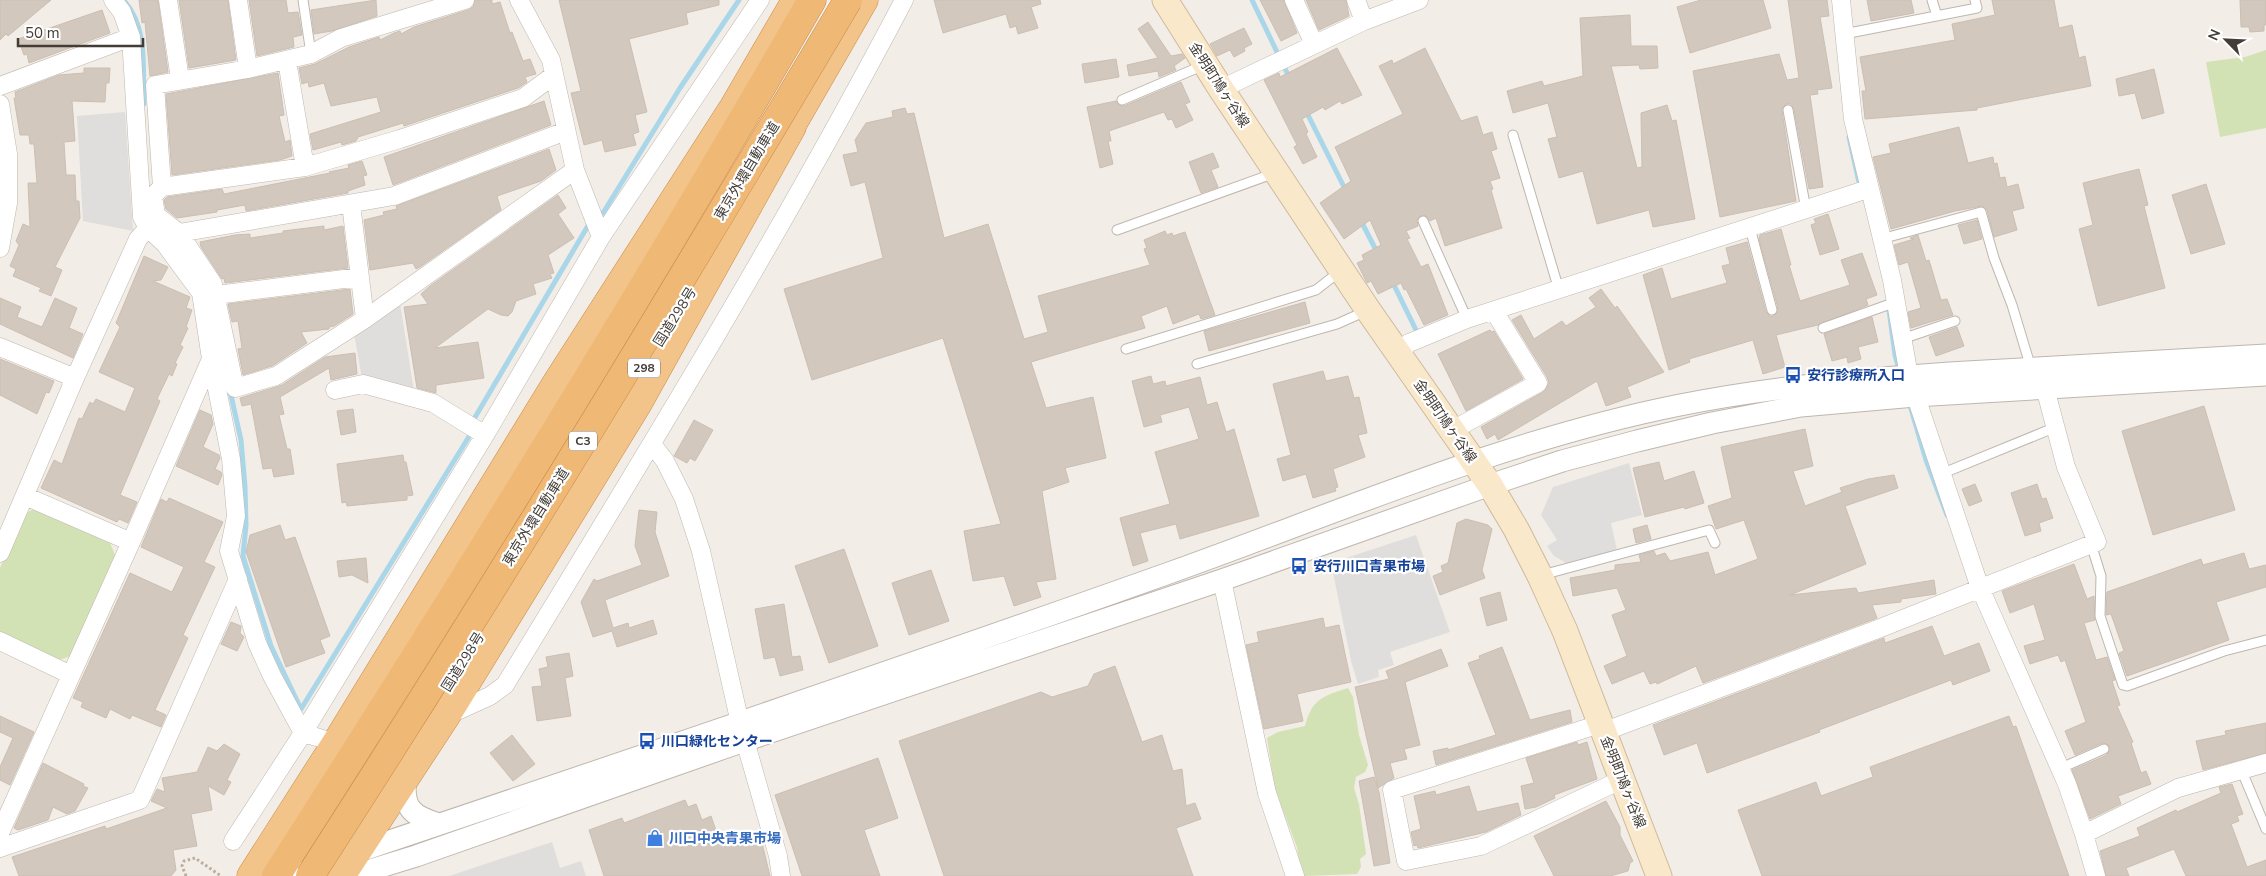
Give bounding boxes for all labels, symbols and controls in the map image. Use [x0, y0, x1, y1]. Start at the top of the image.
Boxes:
scale bar [18, 15, 142, 47]
north arrow [2201, 15, 2251, 65]
text: 50 m [25, 23, 60, 43]
text: N [2204, 26, 2225, 44]
street label: 金明町鳩ヶ谷線 [1184, 39, 1254, 131]
street label: 東京外環自動車道 [710, 118, 784, 224]
street label: 国道298号 [649, 283, 701, 351]
road number: 298 [628, 358, 660, 378]
bus stop icon: 安行診療所入口 [1783, 365, 1803, 385]
place label: 安行診療所入口 [1807, 366, 1905, 385]
street label: 金明町鳩ヶ谷線 [1409, 375, 1481, 467]
road number: C3 [569, 432, 597, 451]
street label: 東京外環自動車道 [498, 464, 574, 570]
bus stop icon: 安行川口青果市場 [1289, 556, 1309, 576]
place label: 安行川口青果市場 [1313, 557, 1425, 576]
street label: 国道298号 [437, 628, 489, 696]
bus stop icon: 川口緑化センター [637, 731, 657, 751]
place label: 川口緑化センター [661, 732, 773, 751]
street label: 金明町鳩ヶ谷線 [1596, 733, 1650, 831]
shop icon: 川口中央青果市場 [645, 828, 665, 848]
place label: 川口中央青果市場 [669, 829, 781, 848]

